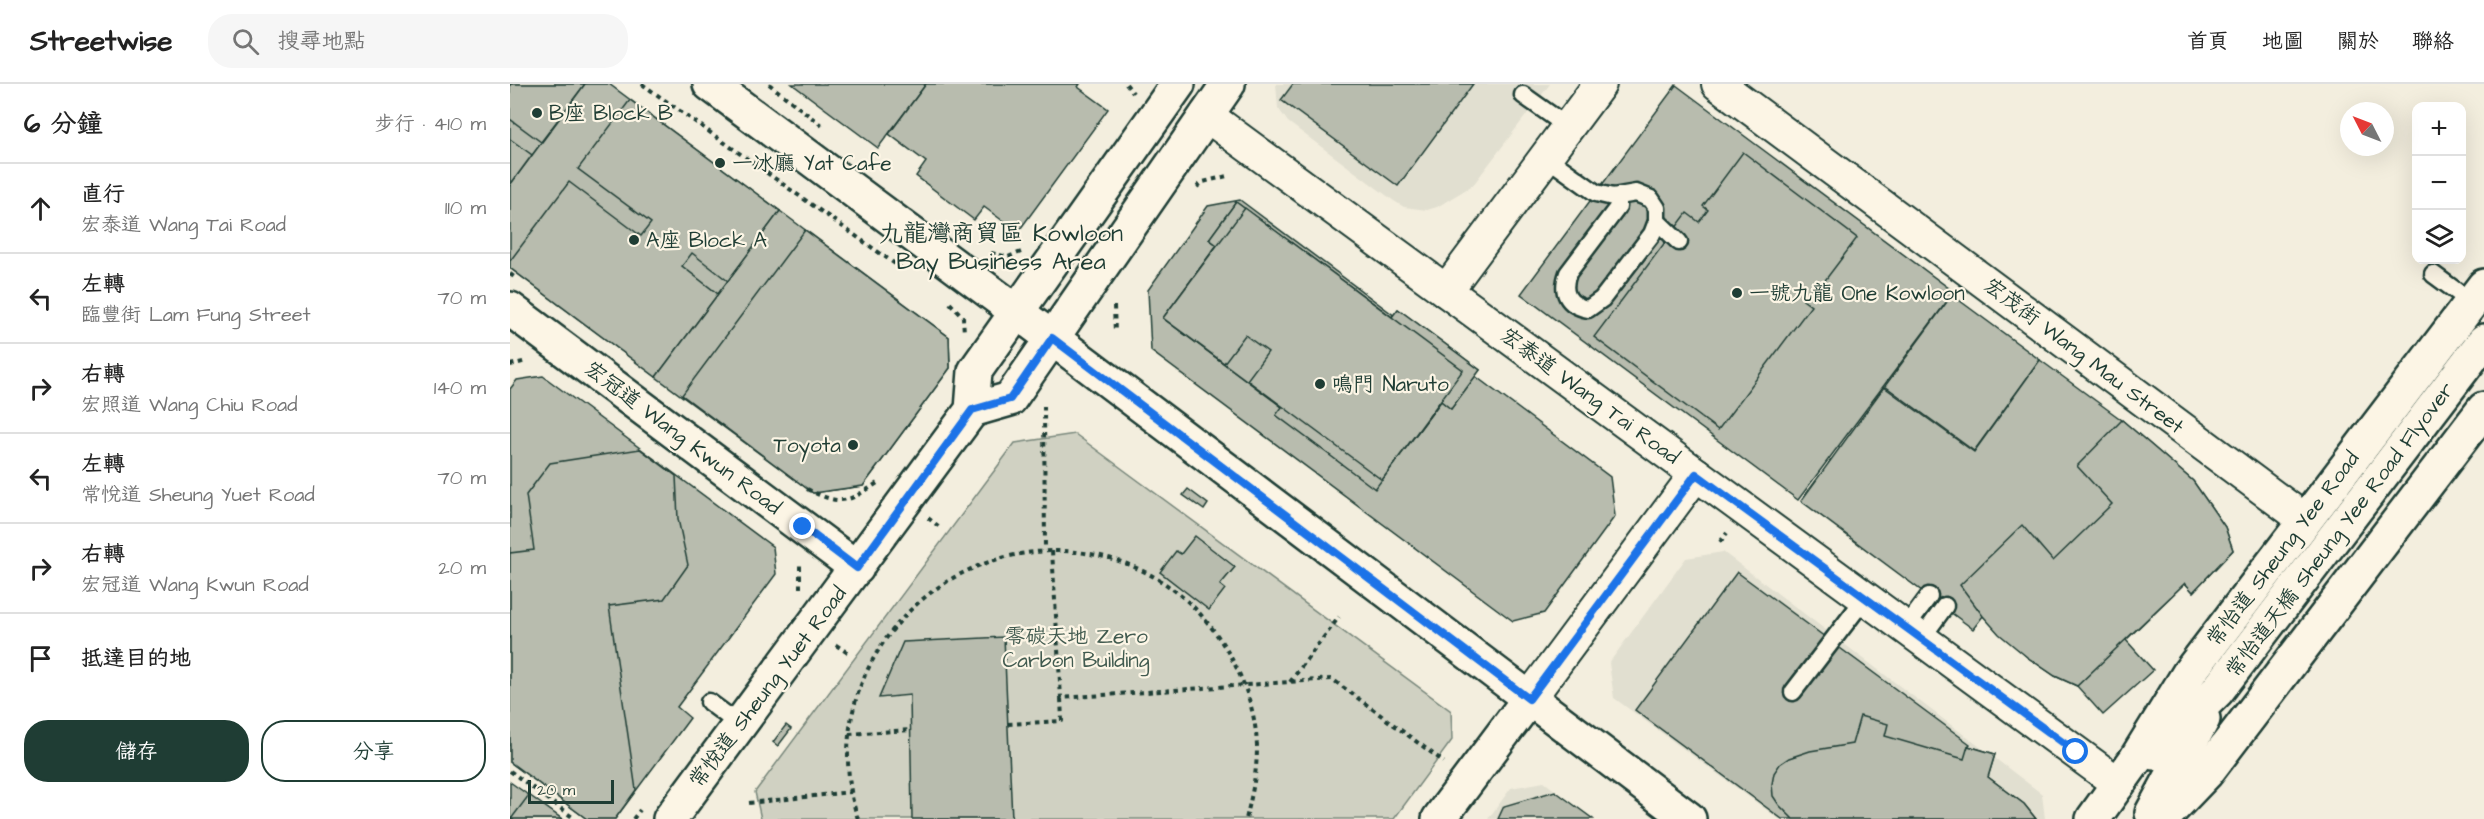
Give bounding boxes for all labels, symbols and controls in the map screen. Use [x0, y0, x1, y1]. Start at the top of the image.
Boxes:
search box [208, 14, 628, 68]
text: Streetwise [30, 22, 172, 61]
icon: search [229, 25, 262, 58]
text: 搜尋地點 [277, 26, 365, 57]
text: 首頁 [2187, 27, 2229, 56]
text: 地圖 [2262, 27, 2304, 56]
text: 關於 [2337, 27, 2379, 56]
text: 聯絡 [2412, 27, 2454, 56]
place label: B座 Block B [549, 99, 673, 128]
north arrow [2340, 102, 2394, 156]
map controls [2412, 102, 2466, 264]
button: + [2412, 102, 2466, 156]
text: 6 分鐘 [24, 106, 103, 142]
marker: B座 Block B [530, 106, 544, 120]
text: 步行 · 410 m [375, 110, 486, 138]
place label: 一冰廳 Yat Cafe [732, 149, 892, 178]
marker: 一冰廳 Yat Cafe [713, 156, 727, 170]
button: − [2412, 156, 2466, 210]
text: 直行 [81, 179, 125, 210]
icon: ahead [24, 192, 57, 225]
text: 110 m [445, 194, 486, 222]
button: layers [2412, 210, 2466, 264]
text: 宏泰道 Wang Tai Road [81, 211, 286, 239]
district label: 九龍灣商貿區 Kowloon Bay Business Area [879, 217, 1123, 280]
place label: A座 Block A [646, 226, 768, 255]
marker: A座 Block A [627, 233, 641, 247]
text: 左轉 [81, 269, 125, 300]
street label: 宏茂街 Wang Mau Street [1977, 271, 2190, 443]
place label: 一號九龍 One Kowloon [1749, 279, 1965, 308]
icon: left [24, 282, 57, 315]
text: 70 m [438, 284, 486, 312]
marker: 一號九龍 One Kowloon [1730, 286, 1744, 300]
text: 臨豐街 Lam Fung Street [81, 301, 311, 329]
street label: 宏泰道 Wang Tai Road [1493, 321, 1686, 473]
street label: 宏冠道 Wang Kwun Road [578, 354, 787, 523]
text: 右轉 [81, 359, 125, 390]
place label: 鳴門 Naruto [1332, 370, 1449, 399]
icon: right [24, 372, 57, 405]
text: 140 m [434, 374, 486, 402]
street label: 常怡道天橋 Sheung Yee Road Flyover [2219, 376, 2463, 685]
marker: 鳴門 Naruto [1313, 377, 1327, 391]
text: 宏照道 Wang Chiu Road [81, 391, 298, 419]
place label: Toyota [774, 431, 841, 462]
marker: Toyota [846, 438, 860, 452]
street label: 常怡道 Sheung Yee Road [2200, 445, 2368, 654]
text: 左轉 [81, 449, 125, 480]
icon: left [24, 462, 57, 495]
text: 70 m [438, 464, 486, 492]
text: 常悅道 Sheung Yuet Road [81, 481, 315, 509]
route end [789, 513, 815, 539]
text: 右轉 [81, 539, 125, 570]
icon: right [24, 552, 57, 585]
text: 20 m [438, 554, 486, 582]
text: 宏冠道 Wang Kwun Road [81, 571, 309, 599]
street label: 常悅道 Sheung Yuet Road [683, 580, 855, 795]
park label: 零碳天地 Zero Carbon Building [1003, 622, 1150, 677]
icon: arrive [24, 642, 57, 675]
text: 抵達目的地 [81, 643, 191, 674]
button: 儲存 [24, 720, 249, 782]
button: 分享 [261, 720, 486, 782]
route start [2062, 738, 2088, 764]
scale bar [528, 777, 614, 804]
text: 20 m [537, 779, 575, 801]

